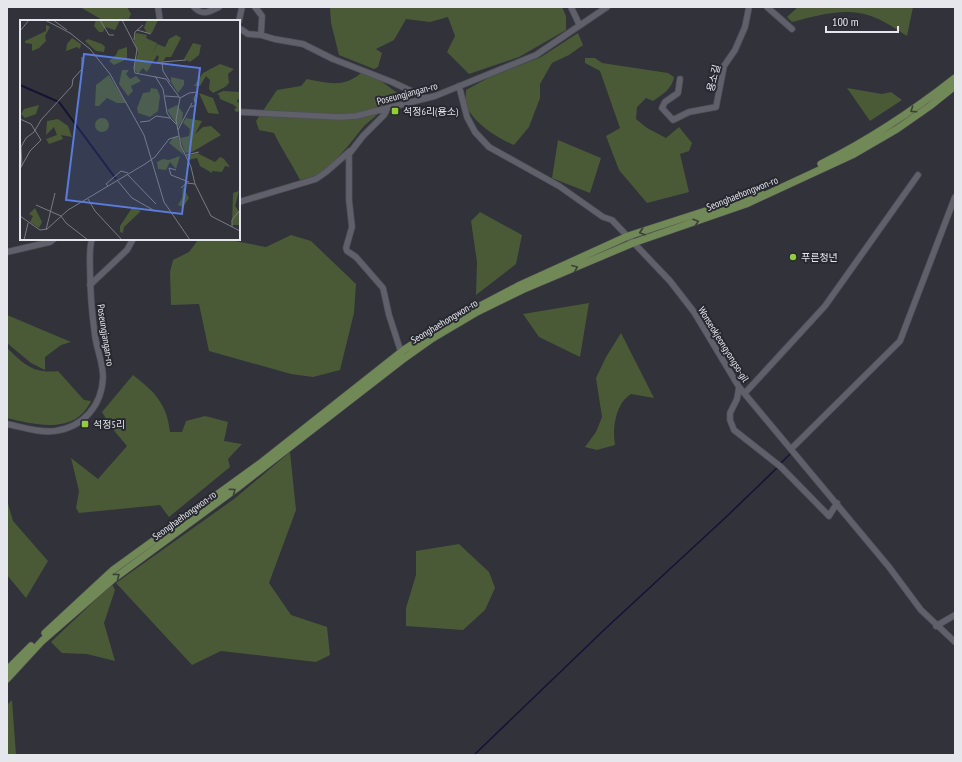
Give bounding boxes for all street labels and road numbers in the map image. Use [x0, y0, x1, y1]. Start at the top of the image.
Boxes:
street label: 용소길 [704, 63, 723, 93]
street label: Poseungjangan-ro [375, 79, 439, 108]
street label: Seonghaehongwon-ro [705, 173, 780, 214]
street label: Seonghaehongwon-ro [408, 296, 480, 347]
street label: Poseungjangan-ro [94, 303, 117, 367]
street label: Wonseokjeongyongso-gil [695, 304, 752, 385]
street label: Seonghaehongwon-ro [150, 488, 219, 543]

